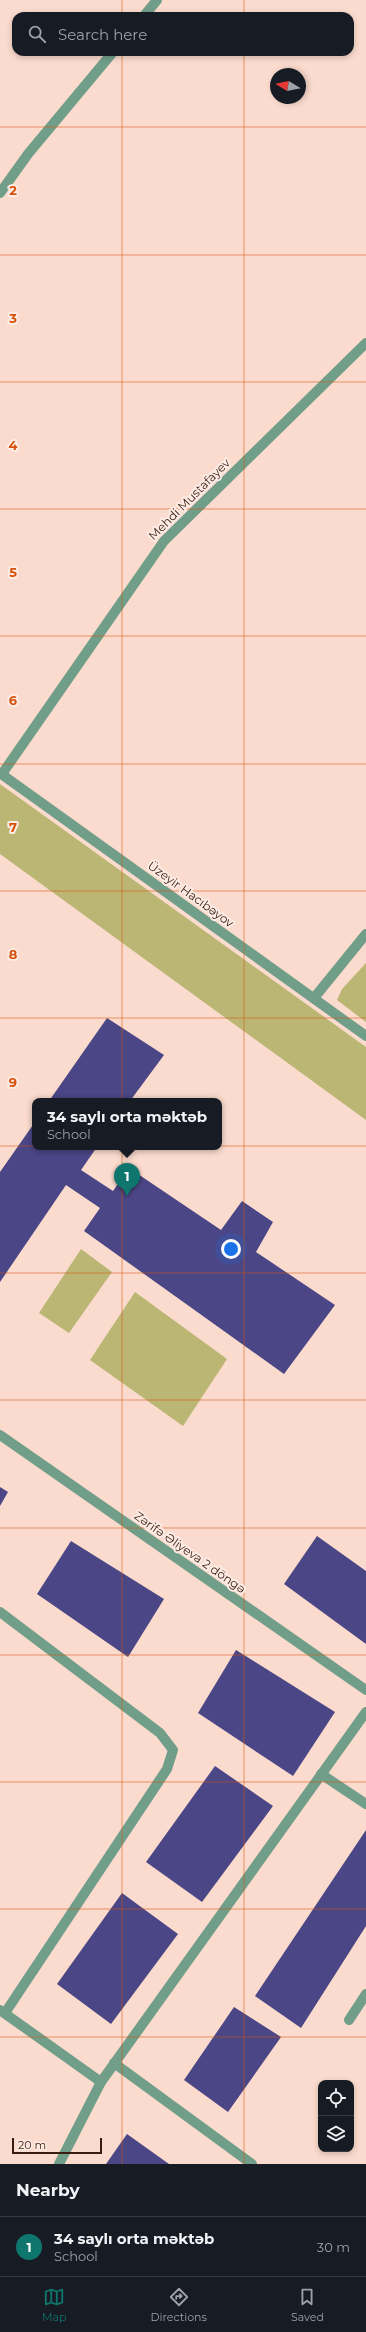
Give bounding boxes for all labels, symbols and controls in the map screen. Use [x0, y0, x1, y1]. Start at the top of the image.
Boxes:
search box [12, 12, 354, 56]
icon: search [26, 23, 48, 45]
text: Search here [58, 25, 147, 44]
north arrow [270, 68, 306, 104]
text: 2 [9, 182, 17, 198]
text: 3 [8, 310, 17, 326]
text: 4 [9, 437, 18, 453]
street label: Mehdi Mustafayev [145, 455, 233, 543]
text: 5 [9, 564, 17, 580]
text: 6 [9, 692, 18, 708]
text: 7 [9, 819, 17, 835]
street label: Üzeyir Hacıbəyov [145, 858, 237, 931]
text: 8 [9, 946, 18, 962]
text: 9 [9, 1074, 17, 1090]
popup [32, 1098, 222, 1150]
text: 34 saylı orta məktəb [47, 1107, 207, 1126]
text: School [47, 1126, 91, 1142]
pin: 1 [114, 1163, 140, 1196]
your location [221, 1239, 241, 1259]
street label: Zərifə Əliyeva 2 döngə [131, 1508, 249, 1596]
map controls [318, 2080, 354, 2152]
button: locate [318, 2080, 354, 2116]
button: layers [318, 2116, 354, 2152]
scale bar [12, 2136, 102, 2155]
text: 20 m [18, 2138, 46, 2152]
text: Nearby [16, 2180, 80, 2200]
text: 34 saylı orta məktəb [54, 2229, 214, 2248]
text: 1 [26, 2239, 32, 2255]
text: 30 m [317, 2239, 350, 2255]
text: School [54, 2248, 98, 2264]
tab: Map [42, 2286, 66, 2324]
tab: Directions [151, 2286, 207, 2324]
tab: Saved [291, 2286, 324, 2324]

